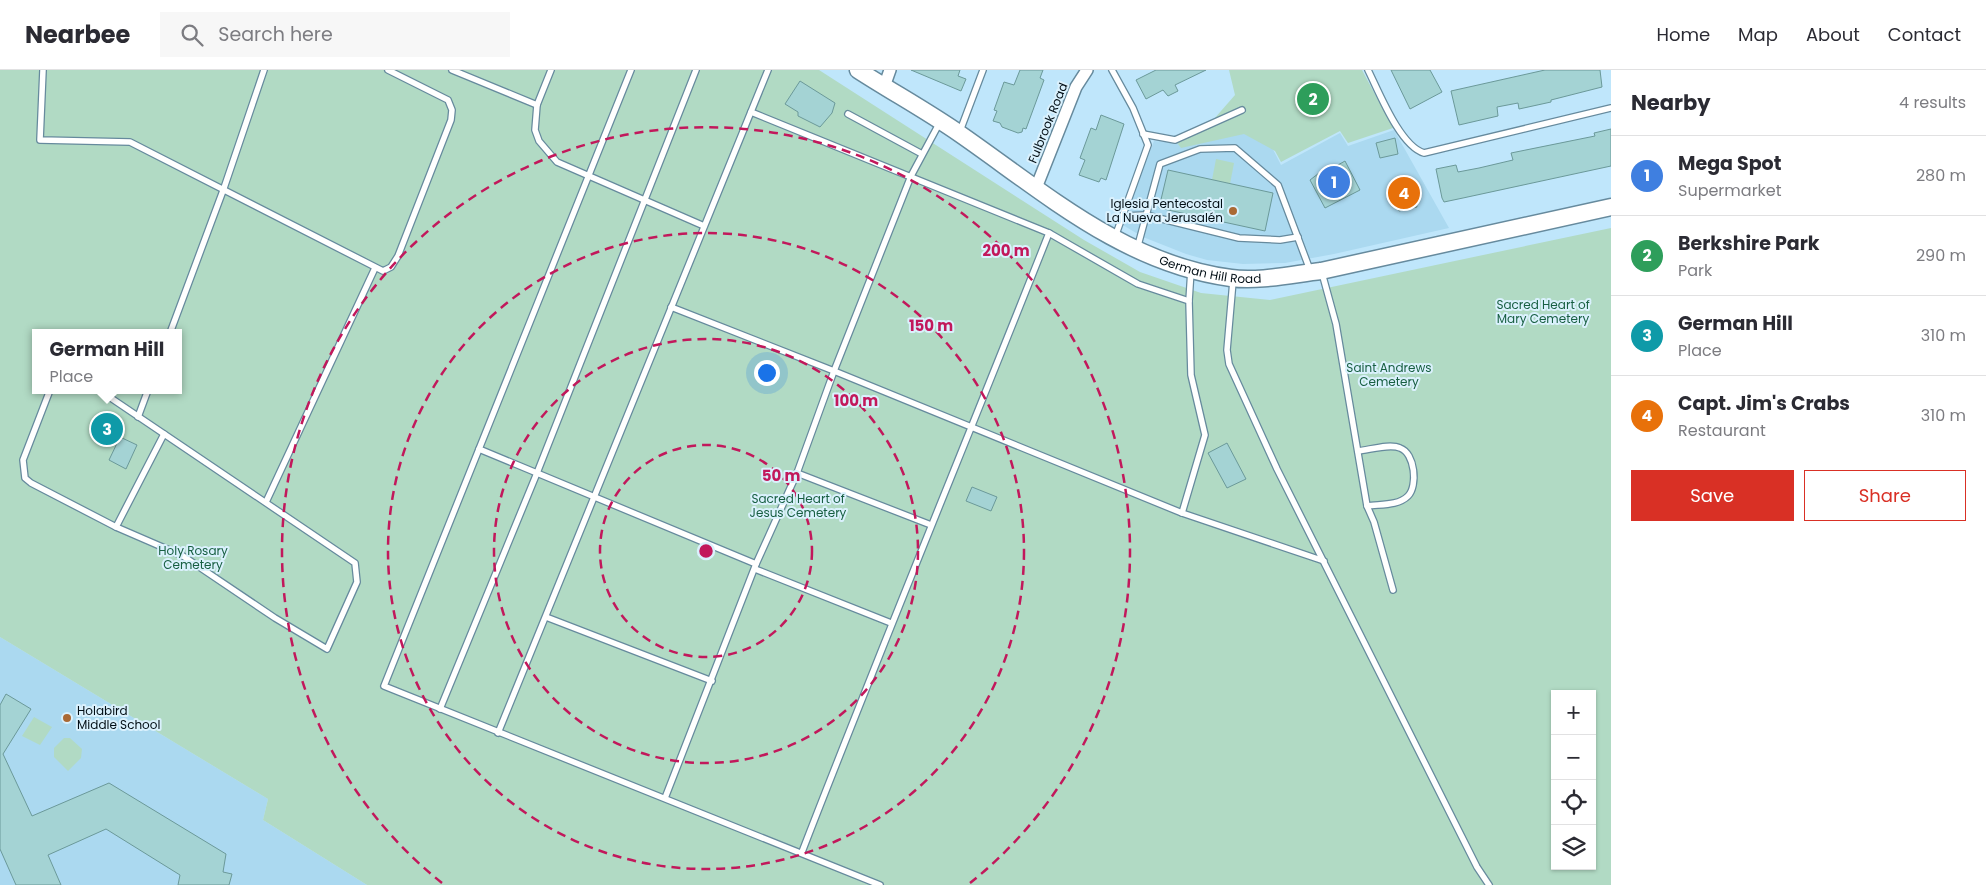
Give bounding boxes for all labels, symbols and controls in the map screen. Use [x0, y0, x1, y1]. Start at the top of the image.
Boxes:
search box [160, 12, 510, 57]
text: Nearbee [25, 18, 130, 51]
icon: search [178, 21, 206, 49]
text: Search here [218, 21, 333, 48]
text: Home [1656, 22, 1710, 47]
text: Map [1738, 22, 1778, 47]
text: About [1806, 22, 1860, 47]
text: Contact [1888, 22, 1961, 47]
street label: Fulbrook Road [1024, 80, 1071, 166]
pin: 2 [1297, 80, 1329, 118]
text: Nearby [1631, 88, 1711, 117]
text: 4 results [1899, 91, 1966, 114]
text: Mega Spot [1678, 150, 1781, 177]
pin: 1 [1318, 163, 1350, 201]
text: 1 [1644, 164, 1650, 187]
text: 280 m [1916, 164, 1966, 187]
pin: 4 [1388, 174, 1420, 212]
text: Supermarket [1678, 179, 1782, 202]
place label: Iglesia Pentecostal La Nueva Jerusalén [1106, 195, 1223, 226]
marker: Iglesia Pentecostal La Nueva Jerusalén [1227, 205, 1239, 217]
text: Berkshire Park [1678, 230, 1820, 257]
text: 200 m [982, 240, 1030, 261]
text: 2 [1642, 244, 1652, 267]
text: 290 m [1916, 244, 1966, 267]
street label: German Hill Road [1157, 251, 1262, 287]
text: Park [1678, 259, 1712, 282]
park label: Sacred Heart of Mary Cemetery [1496, 296, 1590, 327]
text: German Hill [1678, 310, 1793, 337]
text: 150 m [909, 315, 953, 336]
text: 3 [1642, 324, 1652, 347]
text: 310 m [1921, 324, 1966, 347]
popup [32, 329, 182, 394]
text: German Hill [50, 336, 164, 363]
text: Place [1678, 339, 1722, 362]
park label: Saint Andrews Cemetery [1346, 359, 1432, 390]
your location [754, 360, 780, 386]
text: Place [50, 365, 93, 388]
text: 100 m [834, 390, 878, 411]
text: Capt. Jim's Crabs [1678, 390, 1850, 417]
text: 4 [1642, 404, 1652, 427]
text: 310 m [1921, 404, 1966, 427]
pin: 3 [91, 410, 123, 448]
text: Restaurant [1678, 419, 1766, 442]
text: 50 m [762, 465, 800, 486]
button: Save [1631, 470, 1794, 521]
button: Share [1804, 470, 1966, 521]
park label: Sacred Heart of Jesus Cemetery [750, 490, 847, 521]
park label: Holy Rosary Cemetery [158, 542, 228, 573]
centre of rings [697, 542, 715, 560]
map controls [1551, 690, 1596, 870]
button: + [1551, 690, 1596, 735]
place label: Holabird Middle School [77, 702, 160, 733]
marker: Holabird Middle School [61, 712, 73, 724]
button: − [1551, 735, 1596, 780]
button: locate [1551, 780, 1596, 825]
button: layers [1551, 825, 1596, 870]

